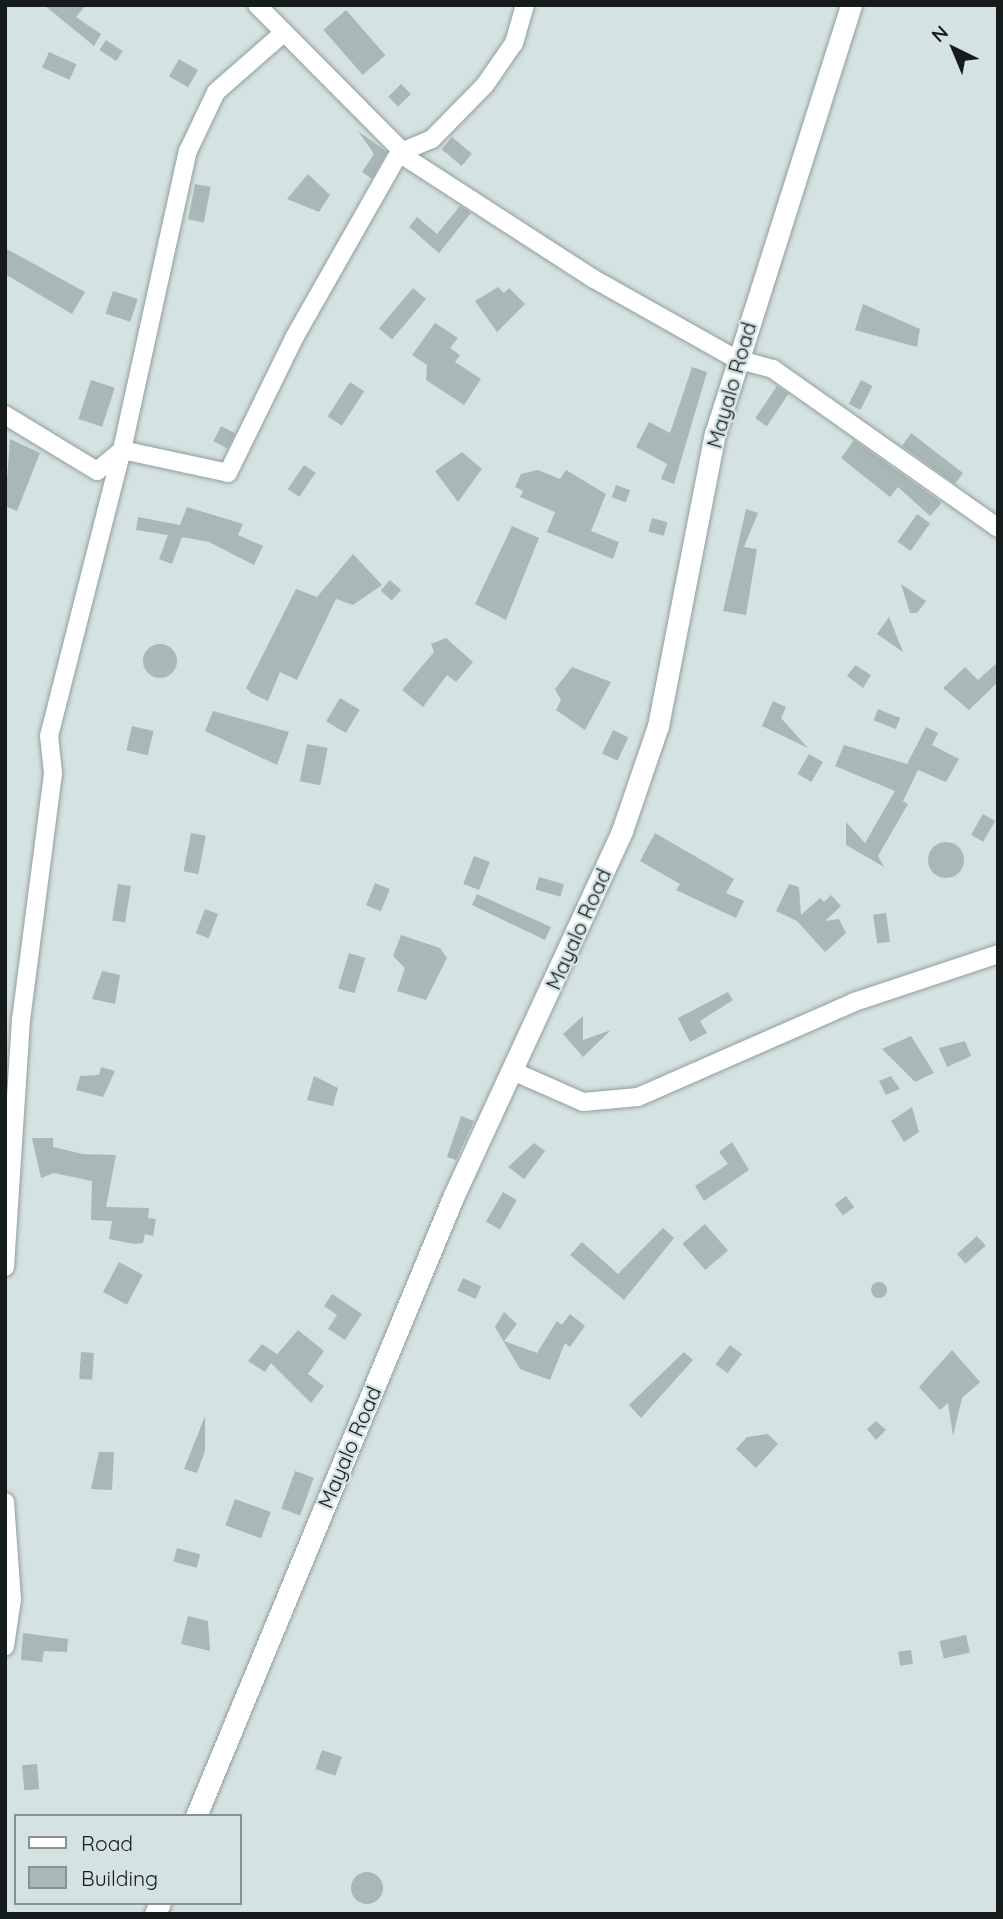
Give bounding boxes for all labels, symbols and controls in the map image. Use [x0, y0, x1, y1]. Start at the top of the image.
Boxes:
north arrow [919, 14, 989, 84]
text: N [926, 20, 953, 47]
street label: Mayalo Road [701, 319, 761, 451]
street label: Mayalo Road [540, 865, 616, 993]
street label: Mayalo Road [312, 1382, 386, 1512]
legend [14, 1814, 242, 1905]
text: Road [81, 1830, 133, 1856]
text: Building [81, 1865, 158, 1891]

